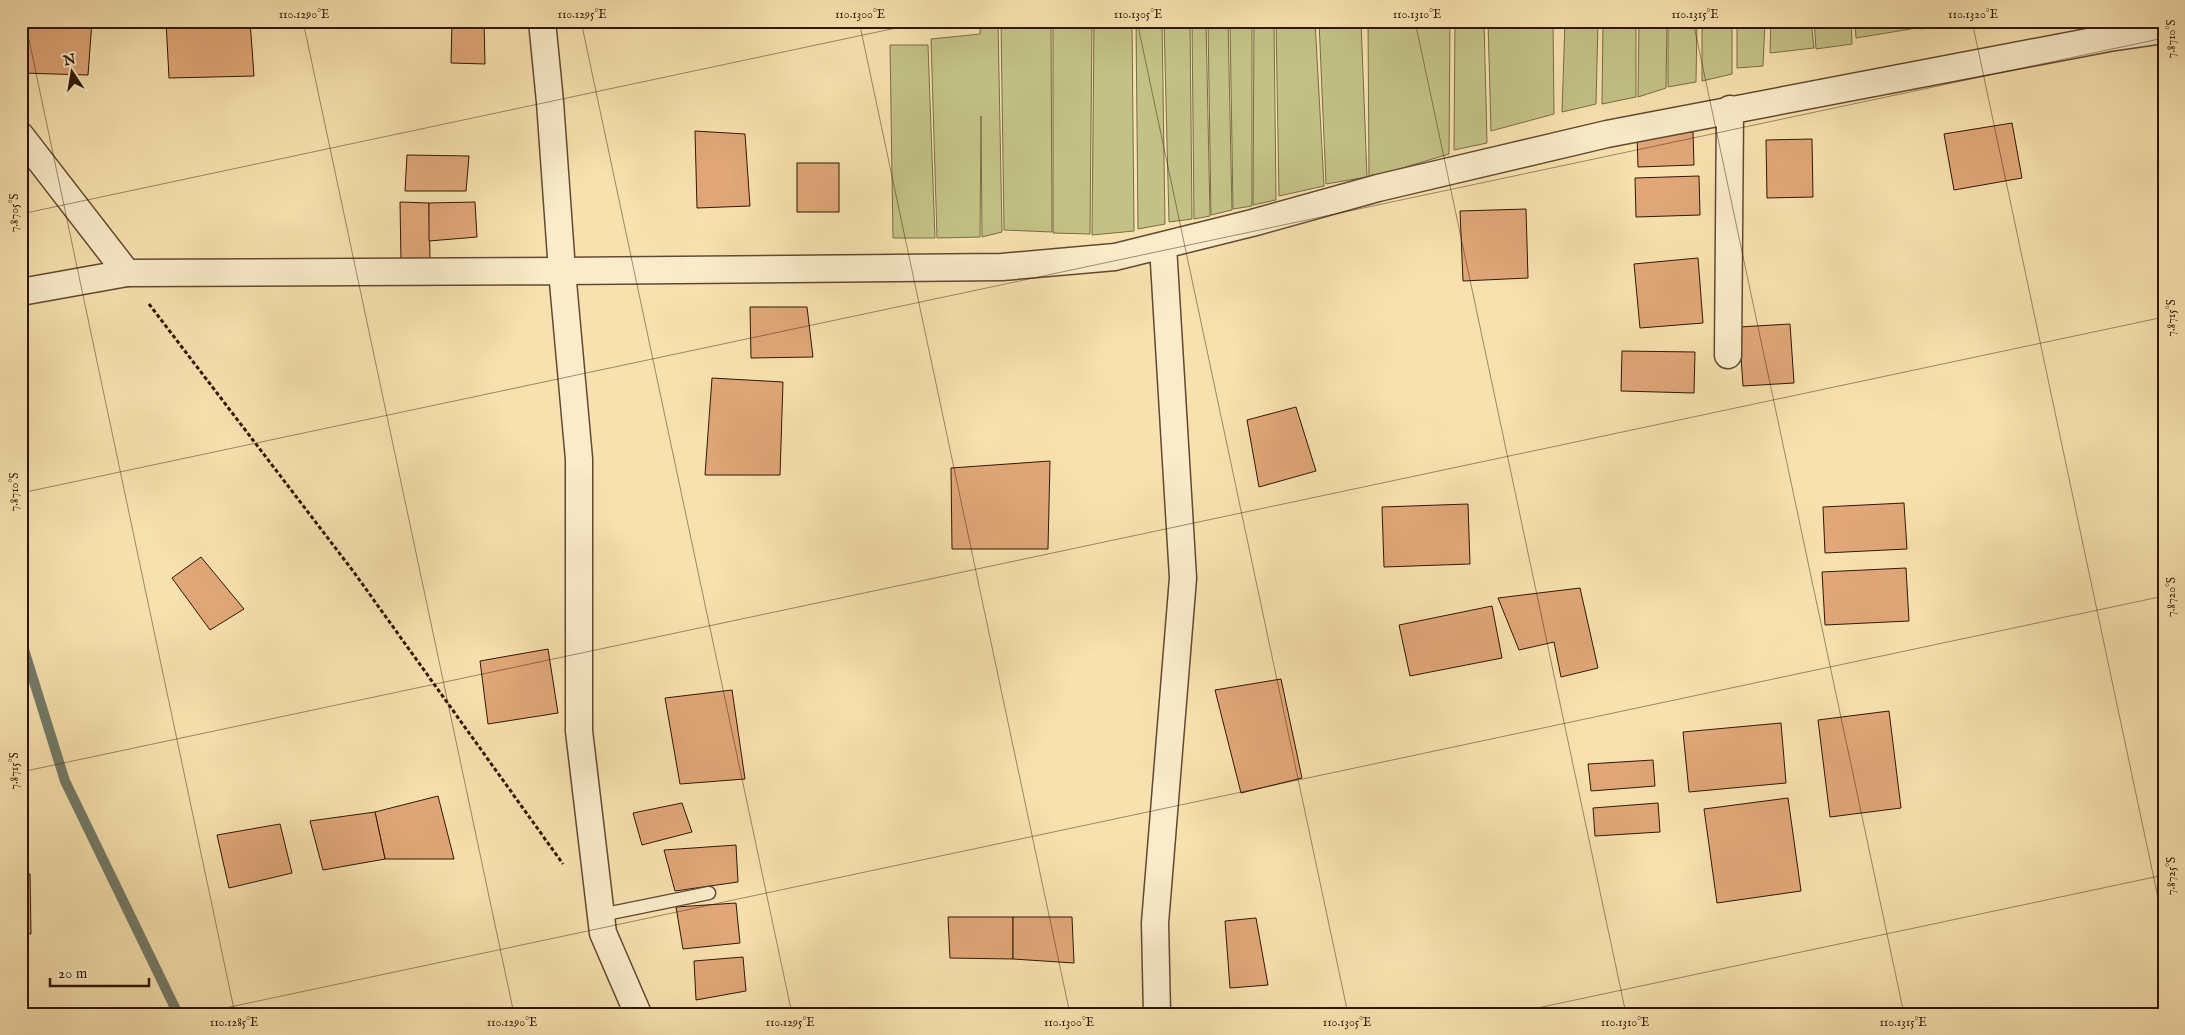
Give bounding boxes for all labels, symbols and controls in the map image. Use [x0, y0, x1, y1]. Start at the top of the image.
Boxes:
text: 110.1290°E [279, 7, 329, 22]
text: 110.1295°E [557, 7, 607, 22]
text: 110.1300°E [835, 7, 885, 22]
text: 110.1305°E [1114, 7, 1162, 22]
text: 110.1310°E [1393, 7, 1441, 22]
text: 110.1315°E [1671, 7, 1719, 22]
text: 110.1320°E [1948, 7, 1998, 22]
text: 7.8710°S [2164, 20, 2179, 58]
north arrow [48, 48, 98, 98]
text: N [61, 50, 77, 71]
text: 7.8705°S [7, 194, 22, 232]
text: 7.8715°S [2164, 299, 2179, 337]
text: 7.8710°S [7, 473, 22, 511]
text: 7.8720°S [2164, 577, 2179, 617]
text: 7.8715°S [7, 752, 22, 790]
text: 7.8725°S [2164, 857, 2179, 895]
scale bar [50, 955, 149, 987]
text: 20 m [58, 964, 88, 983]
text: 110.1285°E [210, 1015, 258, 1030]
text: 110.1290°E [487, 1015, 537, 1030]
text: 110.1295°E [765, 1015, 815, 1030]
text: 110.1300°E [1044, 1015, 1094, 1030]
text: 110.1305°E [1323, 1015, 1371, 1030]
text: 110.1310°E [1601, 1015, 1649, 1030]
text: 110.1315°E [1879, 1015, 1927, 1030]

